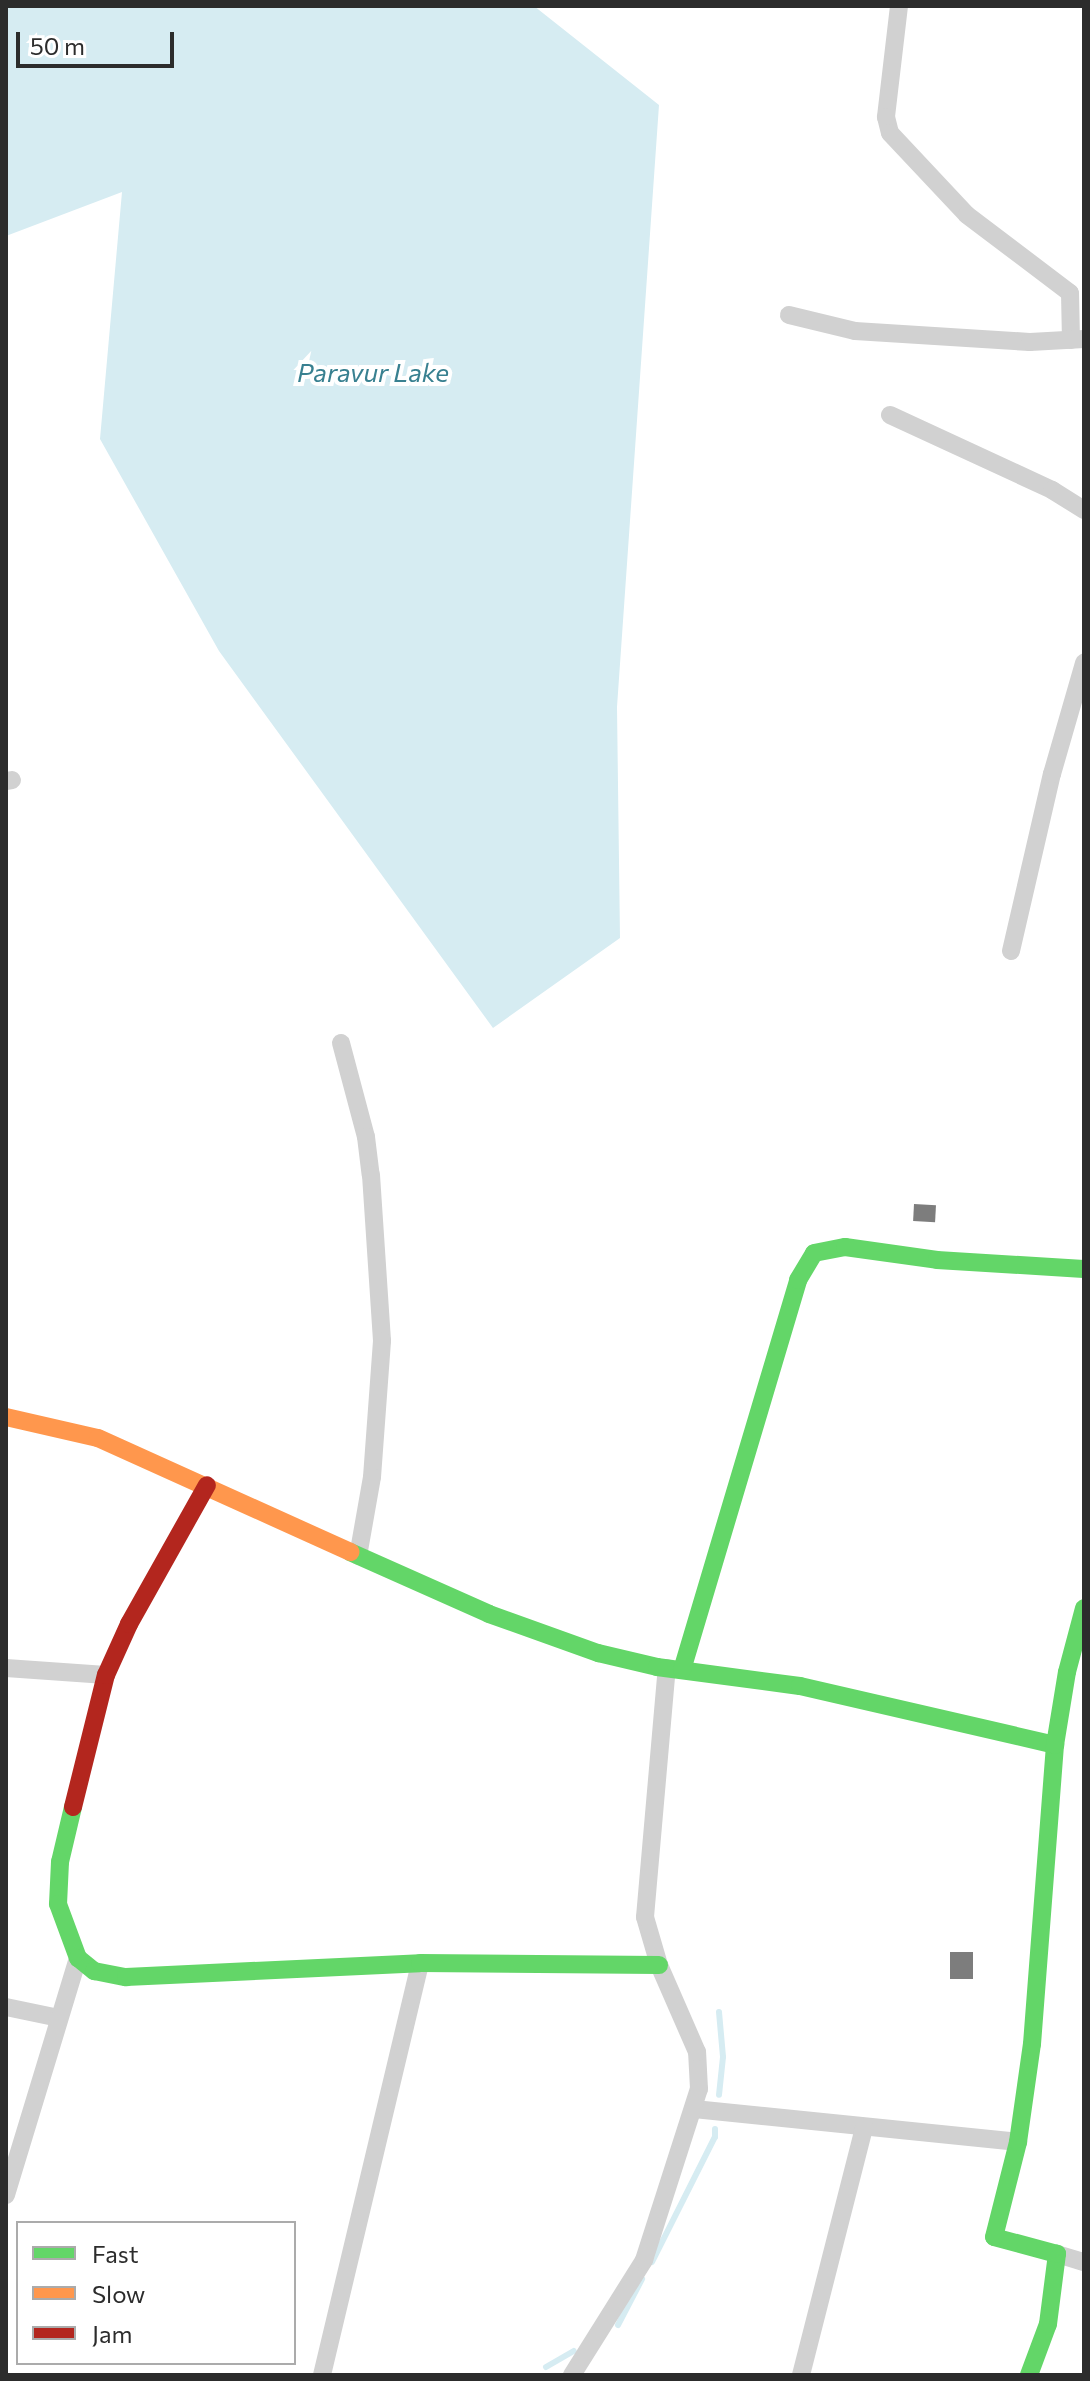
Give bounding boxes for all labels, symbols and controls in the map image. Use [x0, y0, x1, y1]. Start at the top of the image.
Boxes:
scale bar [20, 16, 178, 66]
text: 50 m [30, 31, 85, 60]
water label: Paravur Lake [297, 356, 449, 388]
legend [16, 2221, 296, 2365]
text: Fast [92, 2239, 139, 2268]
text: Slow [92, 2279, 145, 2308]
text: Jam [92, 2319, 132, 2348]

